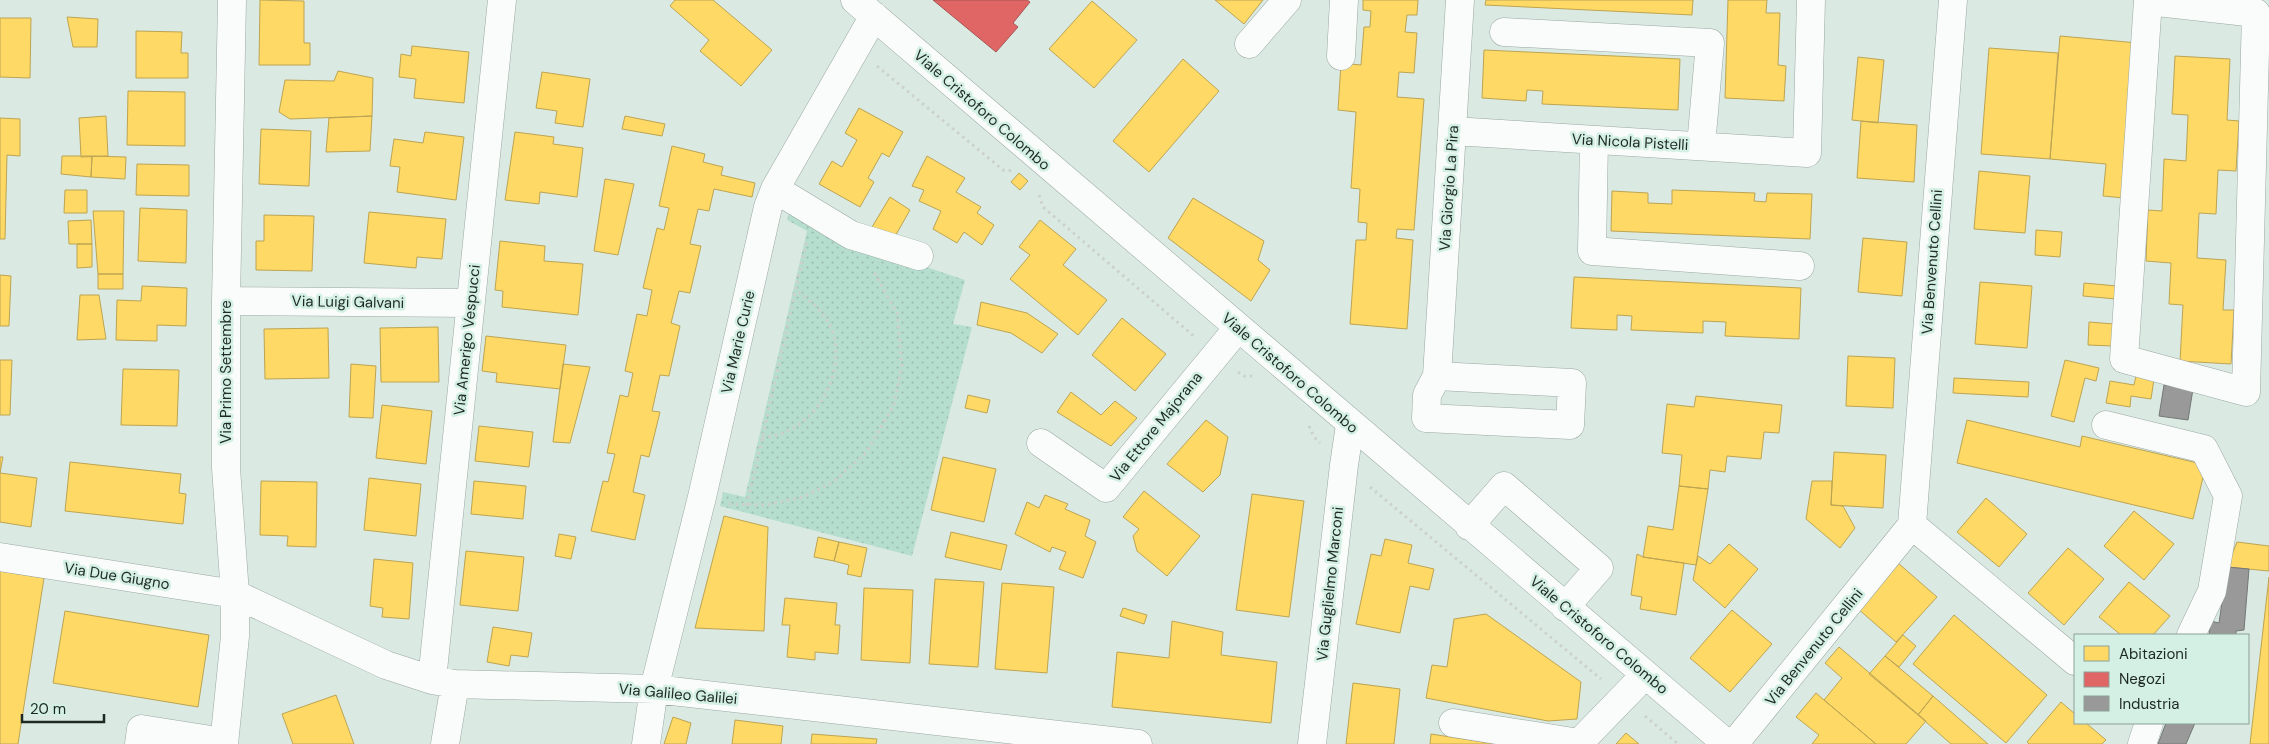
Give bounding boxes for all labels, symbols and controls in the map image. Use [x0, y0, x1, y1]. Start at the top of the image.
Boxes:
street label: Viale Cristoforo Colombo [910, 45, 1055, 175]
street label: Via Giorgio La Pira [1435, 124, 1463, 252]
street label: Via Nicola Pistelli [1571, 129, 1689, 155]
street label: Via Benvenuto Cellini [1917, 189, 1947, 335]
street label: Via Amerigo Vespucci [449, 264, 485, 416]
street label: Via Marie Curie [716, 288, 760, 396]
street label: Via Luigi Galvani [292, 291, 404, 313]
street label: Via Primo Settembre [216, 300, 236, 444]
street label: Viale Cristoforo Colombo [1218, 308, 1363, 438]
street label: Via Ettore Majorana [1105, 368, 1207, 486]
street label: Via Guglielmo Marconi [1312, 506, 1348, 662]
street label: Via Due Giugno [63, 558, 171, 594]
street label: Viale Cristoforo Colombo [1526, 571, 1672, 699]
street label: Via Benvenuto Cellini [1760, 584, 1868, 710]
legend [2074, 634, 2249, 724]
text: Abitazioni [2119, 644, 2188, 664]
text: Negozi [2119, 669, 2165, 689]
street label: Via Galileo Galilei [618, 679, 738, 709]
scale bar [22, 692, 105, 724]
text: Industria [2119, 694, 2180, 714]
text: 20 m [30, 699, 66, 719]

